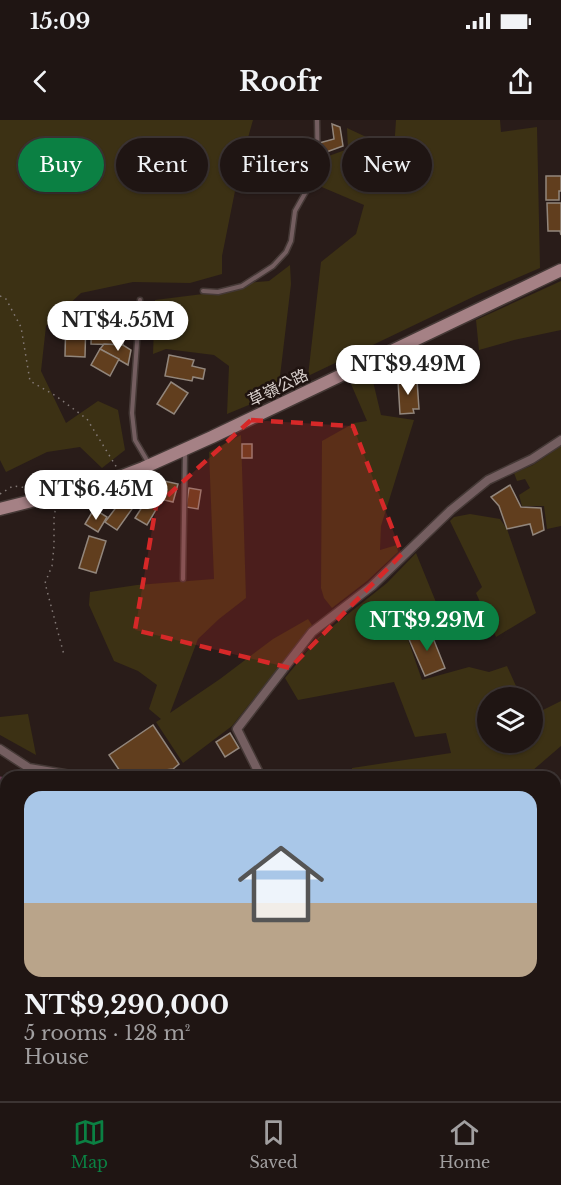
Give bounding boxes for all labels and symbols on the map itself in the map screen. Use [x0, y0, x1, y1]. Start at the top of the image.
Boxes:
pin: NT$4.55M [56, 301, 180, 352]
pin: NT$9.49M [346, 345, 470, 396]
street label: 草嶺公路 [245, 364, 311, 410]
pin: NT$6.45M [34, 470, 158, 521]
pin: NT$9.29M [365, 601, 489, 652]

